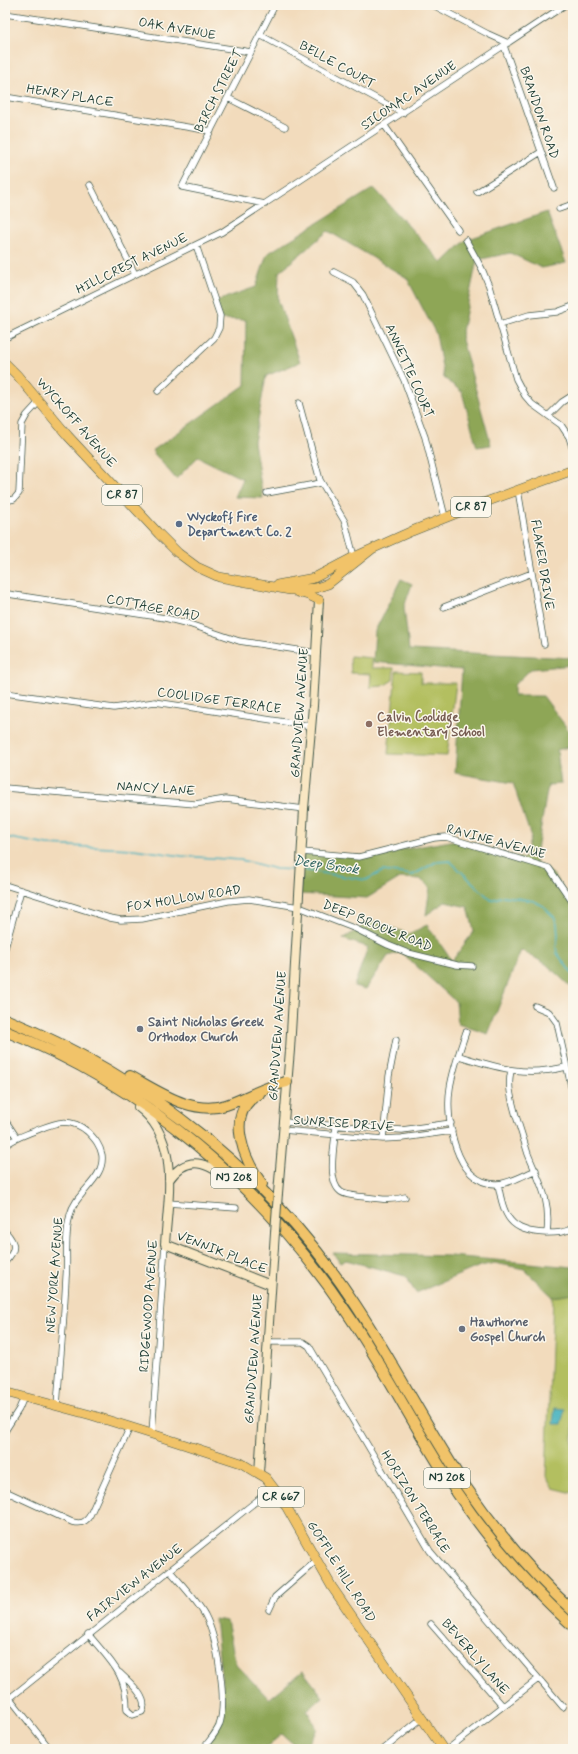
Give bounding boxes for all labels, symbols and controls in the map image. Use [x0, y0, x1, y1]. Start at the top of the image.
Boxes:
street label: OAK AVENUE [137, 14, 217, 44]
street label: BELLE COURT [296, 37, 378, 93]
street label: BIRCH STREET [191, 45, 248, 135]
street label: SICOMAC AVENUE [358, 57, 460, 134]
street label: BRANDON ROAD [515, 65, 563, 161]
street label: HENRY PLACE [25, 81, 115, 111]
street label: HILLCREST AVENUE [73, 230, 191, 298]
street label: ANNETTE COURT [381, 321, 438, 421]
street label: WYCKOFF AVENUE [32, 374, 120, 472]
road number: CR 87 [102, 485, 142, 505]
road number: CR 87 [451, 497, 491, 517]
place label: Wyckoff Fire Department Co. 2 [186, 509, 292, 541]
street label: FLAKER DRIVE [526, 518, 558, 612]
marker: Wyckoff Fire Department Co. 2 [174, 519, 184, 529]
street label: COTTAGE ROAD [105, 591, 201, 625]
street label: GRANDVIEW AVENUE [287, 647, 313, 778]
street label: COOLIDGE TERRACE [156, 684, 282, 718]
place label: Calvin Coolidge Elementary School [377, 709, 485, 741]
marker: Calvin Coolidge Elementary School [364, 719, 374, 729]
street label: NANCY LANE [116, 778, 196, 800]
street label: RAVINE AVENUE [445, 821, 548, 863]
water label: Deep Brook [292, 852, 361, 879]
street label: FOX HOLLOW ROAD [126, 882, 242, 916]
street label: DEEP BROOK ROAD [320, 896, 434, 956]
street label: GRANDVIEW AVENUE [265, 970, 291, 1101]
place label: Saint Nicholas Greek Orthodox Church [148, 1014, 265, 1046]
marker: Saint Nicholas Greek Orthodox Church [135, 1024, 145, 1034]
street label: SUNRISE DRIVE [293, 1112, 395, 1136]
road number: NJ 208 [211, 1168, 257, 1188]
street label: NEW YORK AVENUE [42, 1216, 68, 1333]
street label: VENNIK PLACE [174, 1228, 270, 1278]
street label: RIDGEWOOD AVENUE [136, 1239, 162, 1373]
street label: GRANDVIEW AVENUE [241, 1293, 267, 1424]
place label: Hawthorne Gospel Church [470, 1314, 546, 1346]
marker: Hawthorne Gospel Church [457, 1324, 467, 1334]
street label: HORIZON TERRACE [377, 1448, 454, 1557]
road number: NJ 208 [424, 1468, 470, 1488]
road number: CR 667 [258, 1487, 304, 1507]
street label: GOFFLE HILL ROAD [303, 1518, 379, 1626]
street label: FAIRVIEW AVENUE [84, 1540, 186, 1626]
street label: BEVERLY LANE [437, 1616, 513, 1698]

